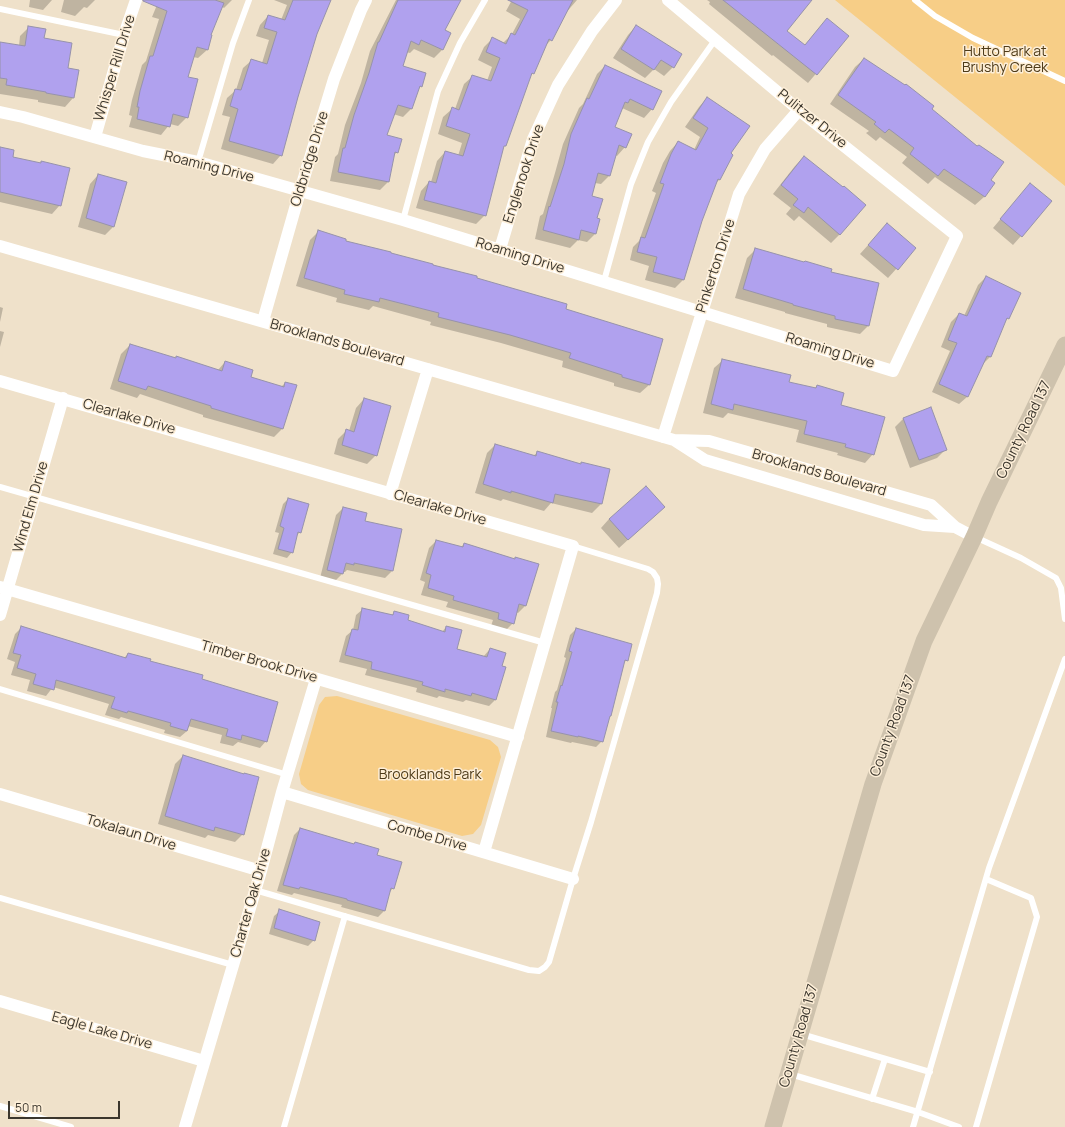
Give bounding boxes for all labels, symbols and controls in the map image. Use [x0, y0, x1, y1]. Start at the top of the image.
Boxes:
street label: Whisper Rill Drive [91, 13, 139, 123]
park label: Hutto Park at Brushy Creek [962, 44, 1048, 76]
street label: Pulitzer Drive [774, 86, 850, 152]
street label: Oldbridge Drive [288, 109, 332, 209]
street label: Englenook Drive [500, 122, 548, 226]
street label: Roaming Drive [162, 148, 256, 186]
street label: Pinkerton Drive [693, 217, 739, 315]
street label: Roaming Drive [473, 234, 567, 278]
street label: Brooklands Boulevard [268, 316, 406, 370]
street label: Roaming Drive [783, 329, 877, 373]
street label: County Road 137 [993, 378, 1055, 482]
street label: Clearlake Drive [81, 396, 177, 438]
street label: Brooklands Boulevard [750, 446, 888, 500]
street label: Wind Elm Drive [10, 459, 52, 555]
street label: Clearlake Drive [392, 487, 488, 529]
street label: Timber Brook Drive [199, 637, 319, 687]
street label: County Road 137 [867, 673, 919, 779]
park label: Brooklands Park [379, 767, 481, 783]
street label: Tokalaun Drive [84, 811, 178, 855]
street label: Combe Drive [385, 817, 469, 855]
street label: Charter Oak Drive [227, 846, 275, 960]
street label: County Road 137 [776, 982, 822, 1090]
street label: Eagle Lake Drive [50, 1009, 154, 1053]
scale bar [10, 1093, 122, 1119]
text: 50 m [15, 1099, 42, 1116]

